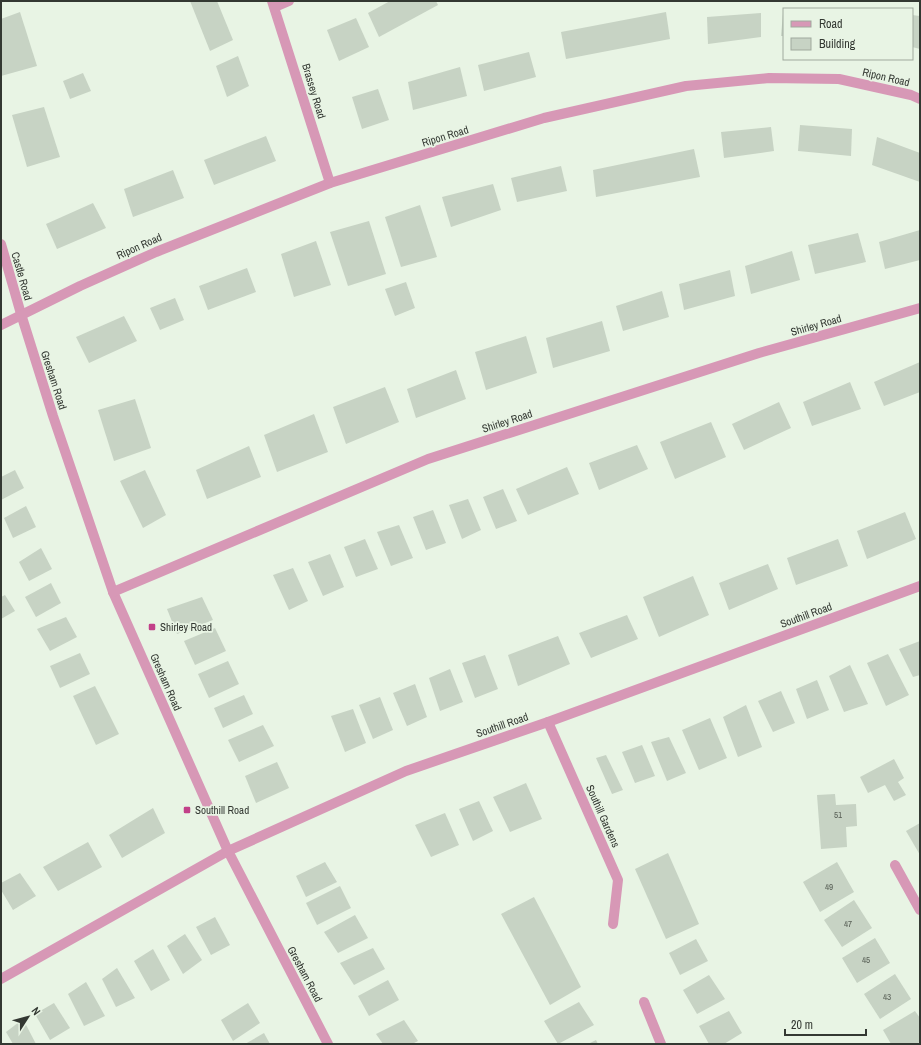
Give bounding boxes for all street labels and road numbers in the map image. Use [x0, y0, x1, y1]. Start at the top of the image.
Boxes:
street label: Brassey Road [299, 62, 329, 120]
street label: Ripon Road [861, 65, 911, 89]
street label: Ripon Road [420, 122, 470, 150]
street label: Ripon Road [114, 230, 164, 262]
street label: Castle Road [8, 250, 36, 302]
street label: Shirley Road [789, 311, 843, 339]
street label: Gresham Road [38, 349, 70, 411]
street label: Shirley Road [480, 406, 534, 436]
street label: Southill Road [778, 599, 834, 631]
street label: Gresham Road [147, 651, 185, 713]
street label: Southill Road [474, 710, 530, 740]
street label: Southill Gardens [583, 782, 623, 850]
street label: Gresham Road [284, 944, 326, 1004]

